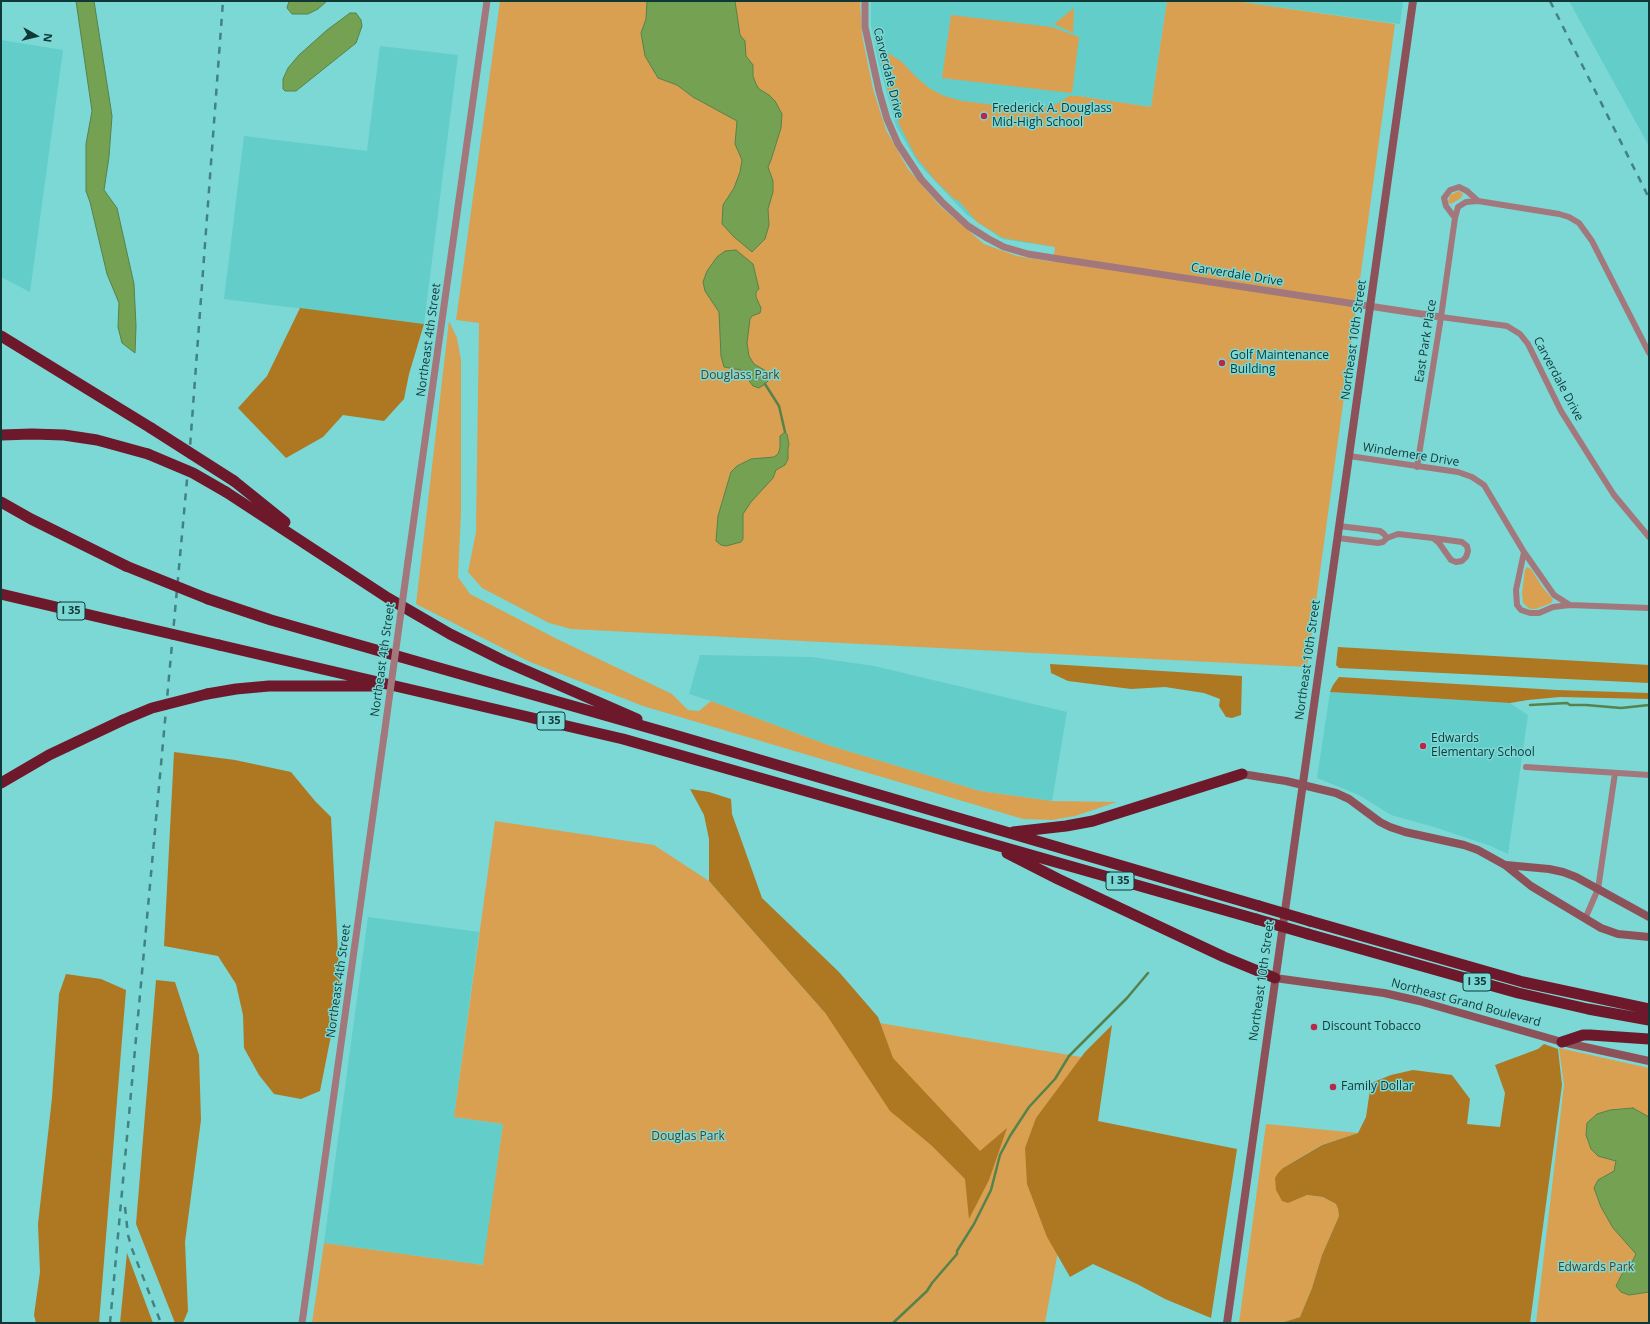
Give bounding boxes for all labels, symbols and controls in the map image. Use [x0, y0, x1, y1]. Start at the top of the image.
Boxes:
north arrow [16, 16, 56, 56]
street label: Carverdale Drive [870, 26, 906, 120]
text: N [40, 32, 56, 43]
place label: Frederick A. Douglass Mid-High School [992, 102, 1112, 130]
marker: Frederick A. Douglass Mid-High School [979, 111, 989, 121]
street label: Carverdale Drive [1190, 261, 1284, 289]
street label: Northeast 10th Street [1338, 279, 1370, 401]
street label: Northeast 4th Street [414, 282, 444, 398]
street label: East Park Place [1412, 298, 1440, 384]
street label: Carverdale Drive [1530, 335, 1586, 423]
place label: Golf Maintenance Building [1230, 349, 1329, 377]
marker: Golf Maintenance Building [1217, 358, 1227, 368]
park label: Douglass Park [700, 369, 780, 383]
street label: Windemere Drive [1362, 440, 1460, 470]
street label: Northeast 10th Street [1292, 599, 1324, 721]
road number: I 35 [57, 602, 85, 620]
street label: Northeast 4th Street [368, 602, 398, 718]
road number: I 35 [537, 712, 565, 730]
place label: Edwards Elementary School [1431, 732, 1535, 760]
marker: Edwards Elementary School [1418, 741, 1428, 751]
road number: I 35 [1106, 872, 1134, 890]
street label: Northeast 10th Street [1246, 920, 1278, 1042]
street label: Northeast 4th Street [324, 923, 354, 1039]
road number: I 35 [1463, 973, 1491, 991]
street label: Northeast Grand Boulevard [1390, 976, 1542, 1030]
place label: Discount Tobacco [1322, 1020, 1421, 1034]
marker: Discount Tobacco [1309, 1022, 1319, 1032]
place label: Family Dollar [1341, 1080, 1414, 1094]
marker: Family Dollar [1328, 1082, 1338, 1092]
park label: Douglas Park [651, 1130, 725, 1144]
park label: Edwards Park [1558, 1261, 1634, 1275]

